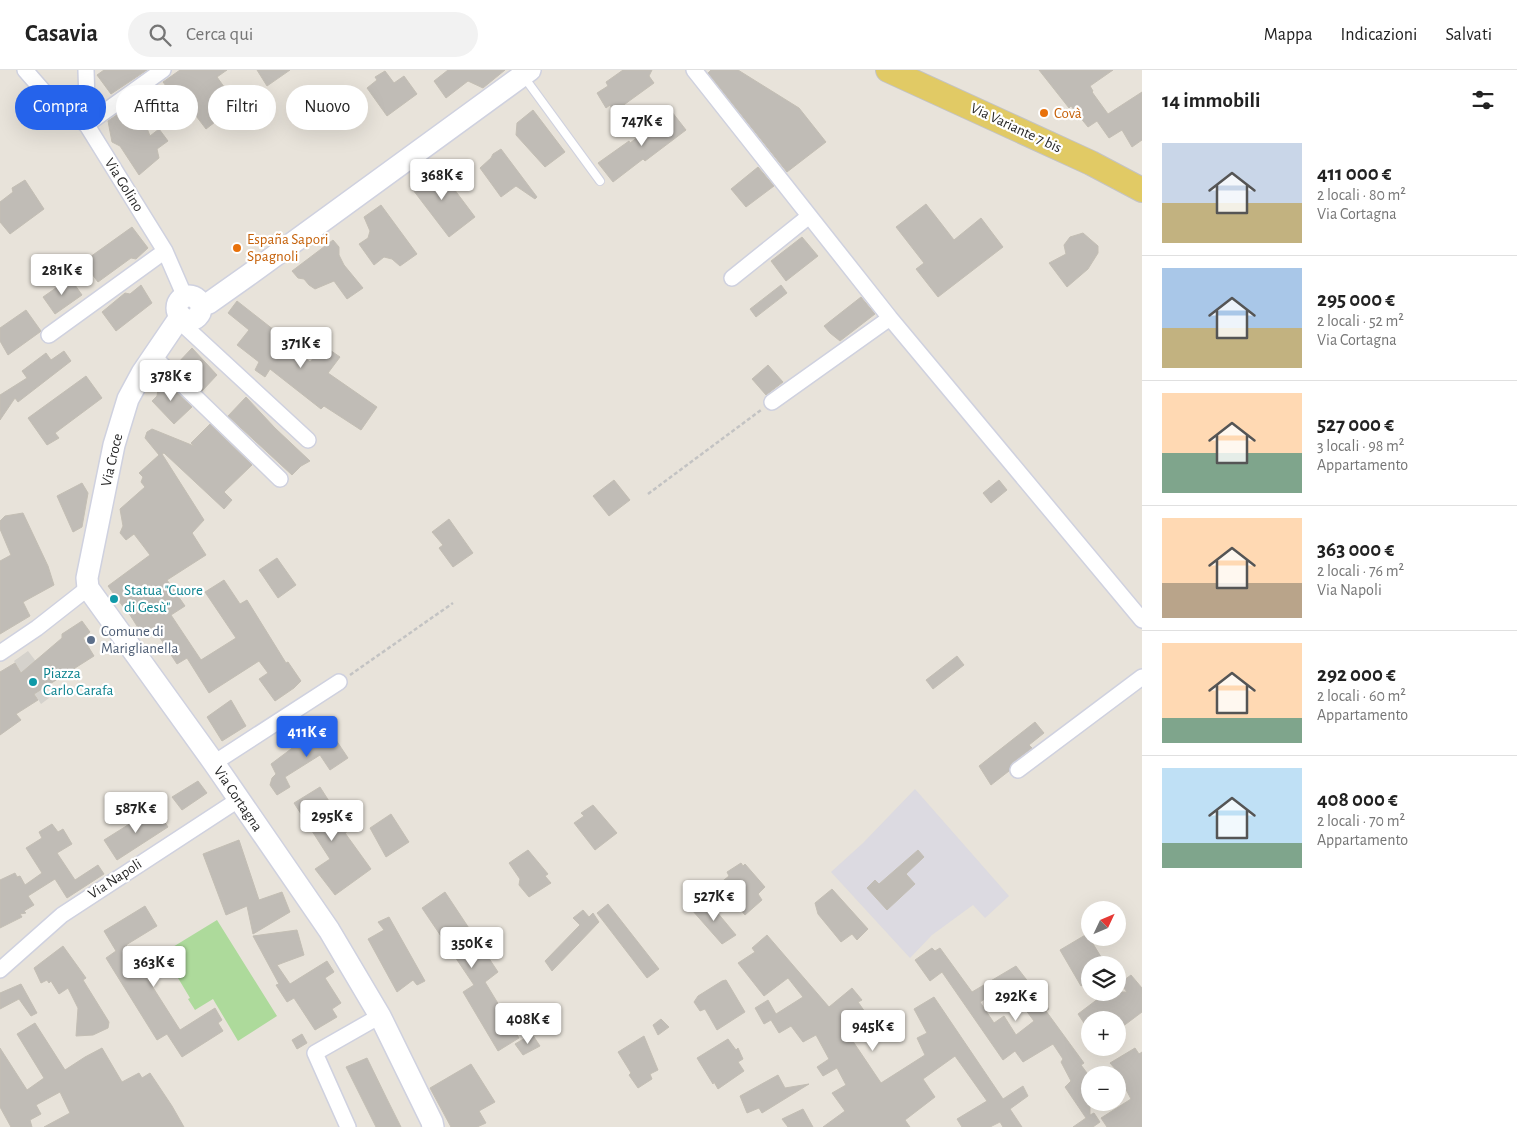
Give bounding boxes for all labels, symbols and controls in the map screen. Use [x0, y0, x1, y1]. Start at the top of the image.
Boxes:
search box [128, 12, 478, 57]
icon: search [146, 21, 174, 49]
text: Casavia [25, 22, 98, 46]
text: Cerca qui [186, 25, 253, 44]
text: Mappa [1264, 26, 1313, 44]
text: Indicazioni [1341, 26, 1417, 44]
text: Salvati [1445, 26, 1492, 44]
chip: Compra [15, 85, 106, 130]
chip: Affitta [116, 85, 198, 130]
chip: Filtri [208, 85, 276, 130]
chip: Nuovo [286, 85, 368, 130]
icon: filters [1469, 86, 1497, 114]
text: 14 immobili [1162, 90, 1260, 111]
street label: Via Variante 7 bis [968, 100, 1064, 156]
pin: 747K € [601, 104, 683, 147]
place label: Covà [1054, 106, 1082, 121]
marker: Covà [1038, 107, 1050, 119]
text: 747K € [621, 113, 663, 129]
street label: Via Golino [102, 156, 146, 214]
pin: 368K € [401, 158, 483, 201]
icon: home [1202, 163, 1262, 223]
text: 411 000 € [1317, 163, 1392, 184]
text: 368K € [421, 167, 463, 183]
text: 2 locali · 80 m² [1317, 187, 1406, 203]
text: Via Cortagna [1317, 206, 1397, 222]
place label: España Sapori Spagnoli [247, 232, 328, 264]
marker: España Sapori Spagnoli [231, 242, 243, 254]
pin: 281K € [21, 254, 103, 296]
text: 281K € [42, 262, 82, 278]
icon: home [1202, 288, 1262, 348]
text: 295 000 € [1317, 289, 1395, 310]
text: 2 locali · 52 m² [1317, 313, 1404, 329]
pin: 371K € [260, 326, 342, 369]
text: Via Cortagna [1317, 332, 1397, 348]
text: 371K € [282, 335, 320, 351]
pin: 378K € [130, 360, 212, 402]
text: 378K € [151, 368, 191, 384]
icon: home [1202, 413, 1262, 473]
text: 527 000 € [1317, 414, 1394, 435]
street label: Via Croce [99, 432, 125, 488]
text: 3 locali · 98 m² [1317, 438, 1404, 454]
text: Appartamento [1317, 457, 1408, 473]
icon: home [1202, 538, 1262, 598]
text: 363 000 € [1317, 539, 1394, 560]
text: 2 locali · 76 m² [1317, 563, 1404, 579]
text: Via Napoli [1317, 582, 1382, 598]
place label: Statua "Cuore di Gesù" [124, 583, 203, 615]
marker: Statua "Cuore di Gesù" [108, 593, 120, 605]
place label: Comune di Mariglianella [101, 624, 178, 656]
marker: Comune di Mariglianella [85, 634, 97, 646]
icon: home [1202, 663, 1262, 723]
text: 292 000 € [1317, 664, 1396, 685]
place label: Piazza Carlo Carafa [43, 666, 113, 698]
marker: Piazza Carlo Carafa [27, 676, 39, 688]
text: 2 locali · 60 m² [1317, 688, 1406, 704]
text: Appartamento [1317, 707, 1408, 723]
pin: 411K € [266, 716, 348, 758]
text: 411K € [288, 724, 326, 740]
street label: Via Cortagna [211, 764, 265, 834]
icon: home [1202, 788, 1262, 848]
text: 408 000 € [1317, 789, 1398, 810]
pin: 587K € [95, 792, 177, 834]
text: 587K € [116, 800, 156, 816]
pin: 295K € [291, 800, 373, 842]
text: 295K € [311, 808, 353, 824]
text: 2 locali · 70 m² [1317, 813, 1405, 829]
text: Appartamento [1317, 832, 1408, 848]
street label: Via Napoli [85, 856, 145, 902]
pin: 527K € [673, 880, 755, 922]
text: 527K € [694, 888, 734, 904]
north arrow [1081, 901, 1126, 946]
map controls [1081, 901, 1126, 1111]
pin: 350K € [431, 926, 513, 969]
text: 350K € [451, 935, 493, 951]
pin: 363K € [113, 946, 195, 988]
text: 363K € [134, 954, 174, 970]
button: layers [1081, 956, 1126, 1001]
pin: 292K € [975, 980, 1057, 1022]
text: 292K € [995, 988, 1037, 1004]
pin: 408K € [487, 1002, 569, 1045]
pin: 945K € [832, 1010, 914, 1052]
text: 408K € [506, 1011, 550, 1027]
button: + [1081, 1011, 1126, 1056]
text: 945K € [852, 1018, 894, 1034]
button: − [1081, 1066, 1126, 1111]

